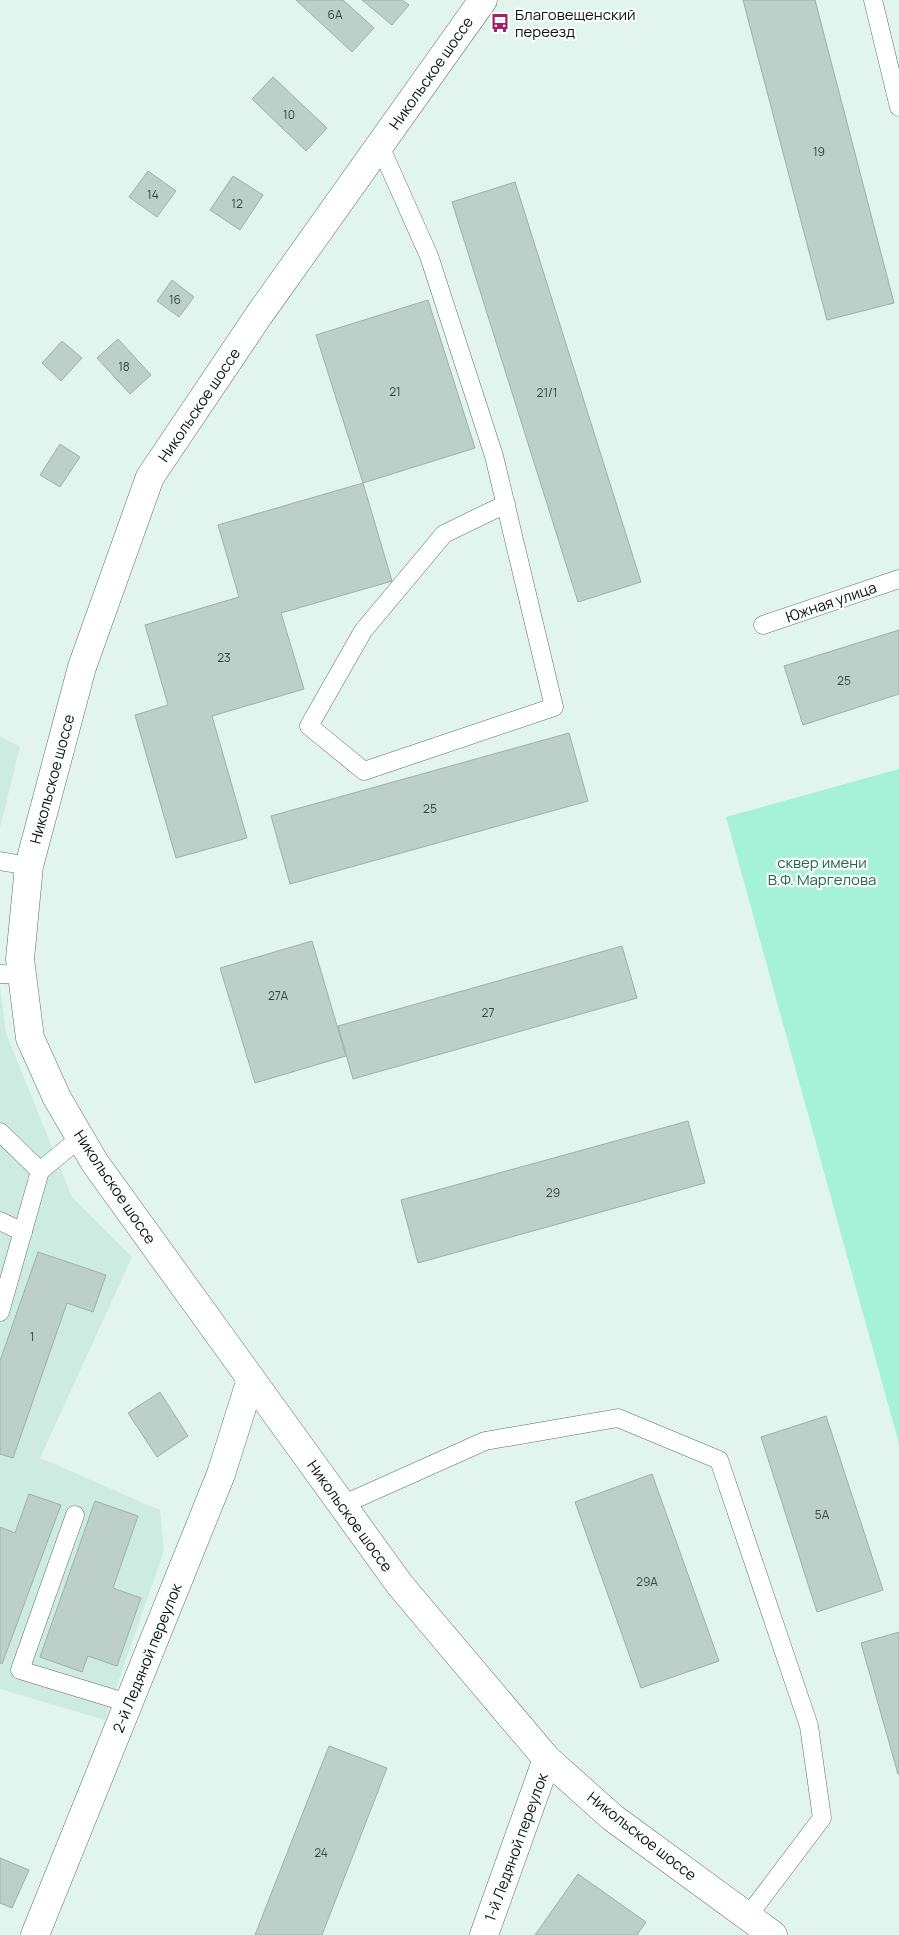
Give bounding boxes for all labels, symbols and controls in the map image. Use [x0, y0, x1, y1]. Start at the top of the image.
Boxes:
place label: Благовещенский переезд [515, 4, 636, 42]
house number: 6А [327, 6, 343, 23]
street label: Никольское шоссе [384, 12, 478, 134]
bus stop icon: Благовещенский переезд [489, 12, 511, 34]
house number: 10 [283, 106, 295, 123]
house number: 19 [813, 143, 825, 160]
house number: 14 [147, 186, 159, 203]
house number: 12 [231, 195, 243, 212]
house number: 16 [169, 291, 181, 308]
street label: Никольское шоссе [153, 344, 245, 466]
house number: 18 [118, 358, 130, 375]
house number: 21 [389, 383, 401, 400]
house number: 21/1 [537, 384, 557, 401]
street label: Южная улица [783, 577, 879, 627]
house number: 23 [217, 649, 231, 666]
house number: 25 [837, 672, 851, 689]
street label: Никольское шоссе [25, 712, 79, 846]
house number: 25 [423, 800, 437, 817]
park label: сквер имени В.Ф. Маргелова [768, 852, 876, 890]
house number: 27А [268, 987, 288, 1004]
house number: 27 [482, 1004, 494, 1021]
street label: Никольское шоссе [69, 1126, 161, 1248]
house number: 29 [546, 1184, 560, 1201]
house number: 1 [30, 1328, 34, 1345]
street label: Никольское шоссе [302, 1456, 398, 1576]
house number: 5А [815, 1506, 830, 1523]
house number: 29А [636, 1573, 658, 1590]
street label: 2-й Ледяной переулок [107, 1580, 187, 1736]
street label: 1-й Ледяной переулок [479, 1769, 553, 1924]
street label: Никольское шоссе [583, 1787, 701, 1885]
house number: 24 [314, 1844, 328, 1861]

